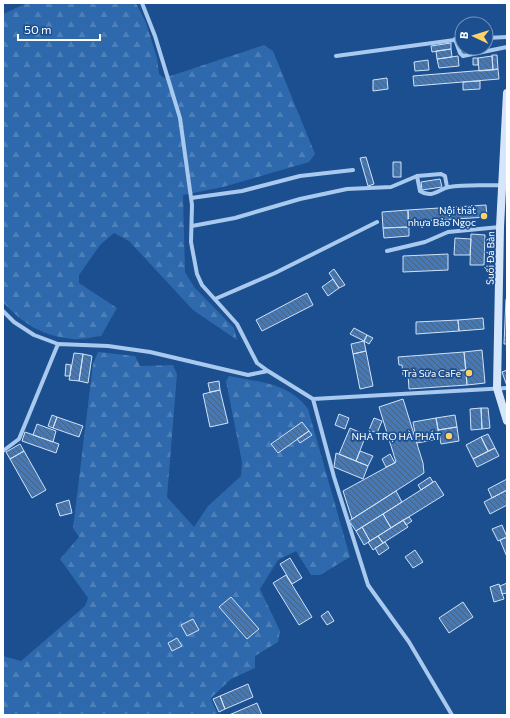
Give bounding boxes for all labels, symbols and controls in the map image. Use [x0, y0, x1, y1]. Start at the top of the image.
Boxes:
scale bar [18, 16, 100, 42]
north arrow [454, 16, 494, 56]
text: 50 m [24, 22, 52, 36]
text: B [457, 31, 470, 39]
place label: Nội thất nhựa Bảo Ngọc [408, 204, 476, 228]
marker: Nội thất nhựa Bảo Ngọc [479, 211, 489, 221]
street label: Suối Đá Bàn [484, 231, 496, 285]
place label: Trà Sữa CaFe [402, 367, 461, 379]
marker: Trà Sữa CaFe [464, 368, 474, 378]
place label: NHÀ TRỌ HÀ PHÁT [352, 430, 442, 442]
marker: NHÀ TRỌ HÀ PHÁT [444, 431, 454, 441]

